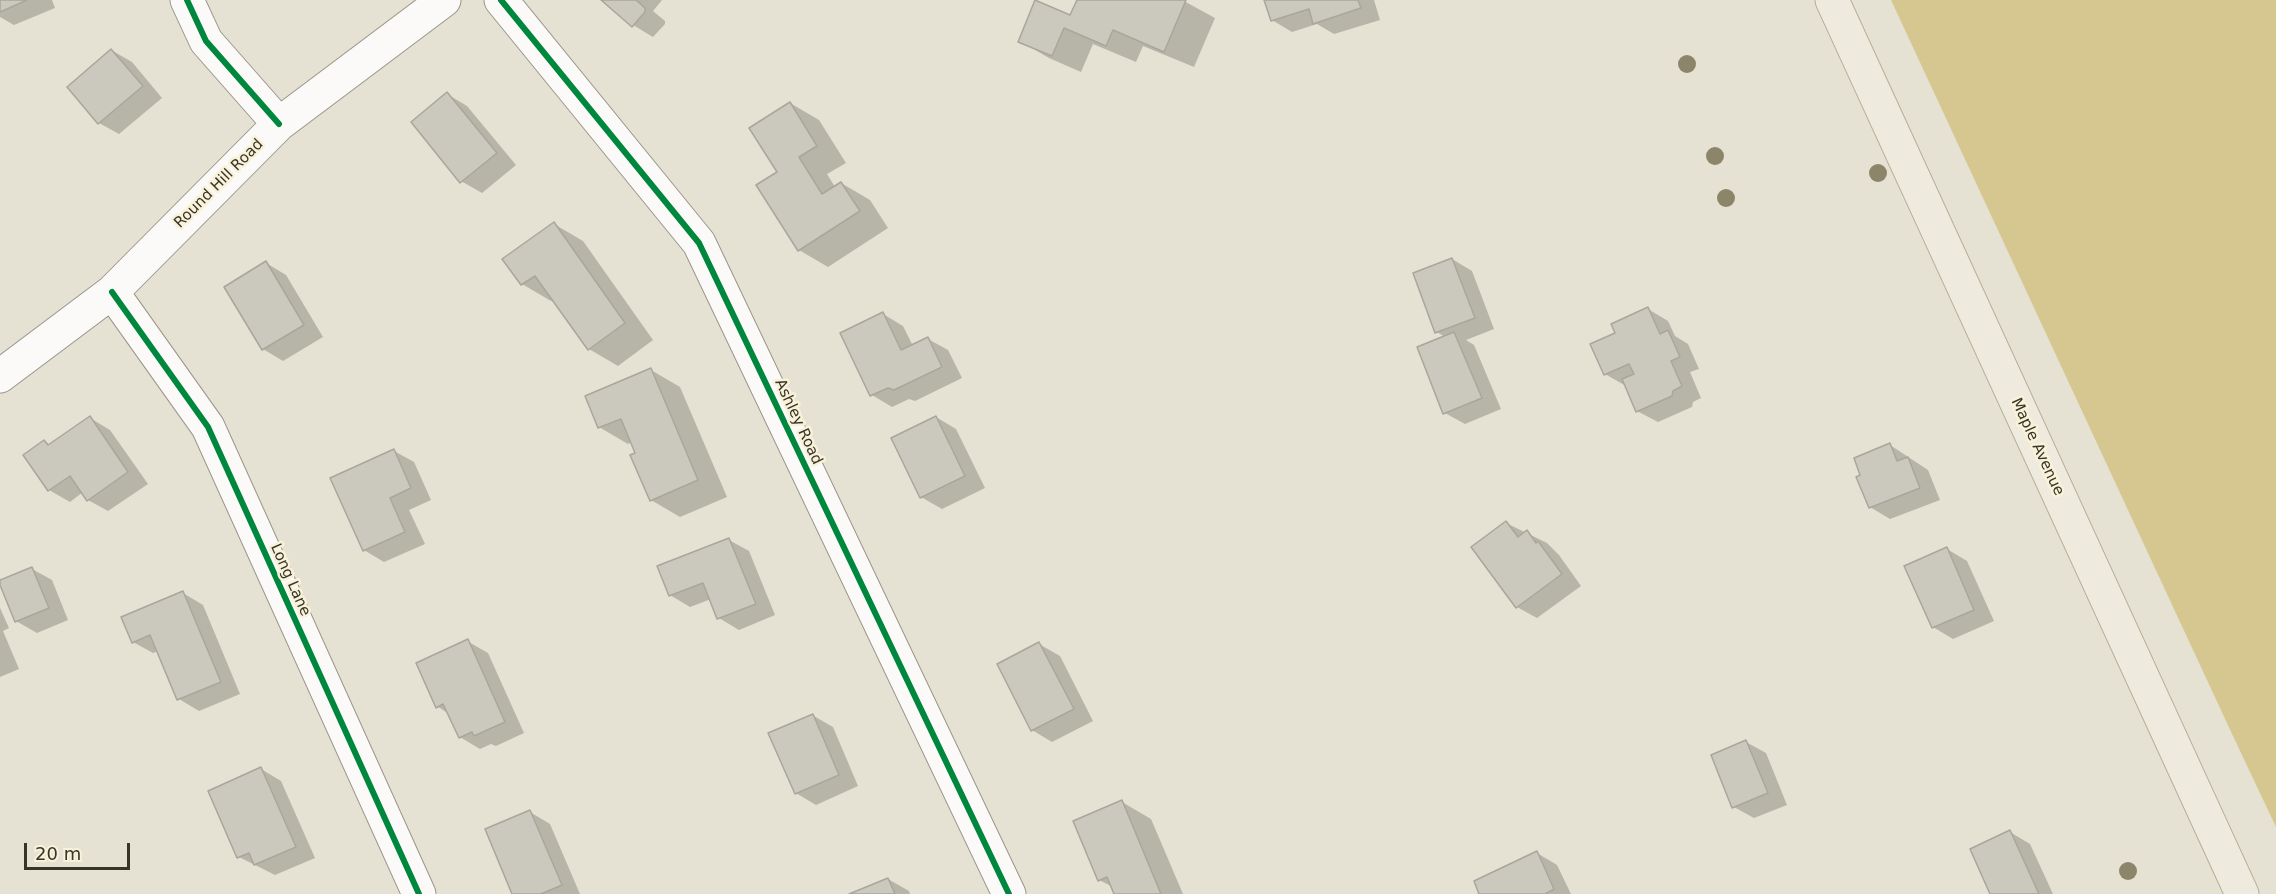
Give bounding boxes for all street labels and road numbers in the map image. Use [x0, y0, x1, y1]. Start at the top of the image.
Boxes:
street label: Round Hill Road [171, 136, 267, 232]
street label: Ashley Road [770, 376, 826, 468]
street label: Maple Avenue [2007, 395, 2067, 499]
street label: Long Lane [266, 541, 314, 619]

